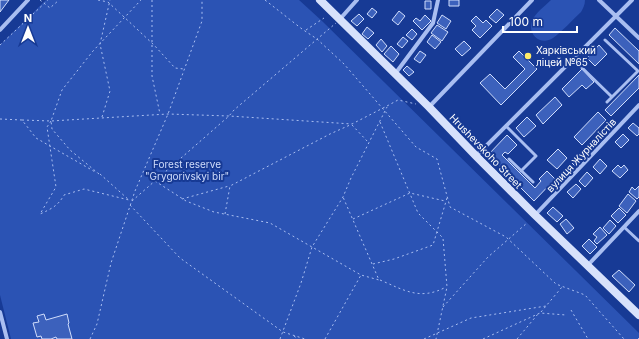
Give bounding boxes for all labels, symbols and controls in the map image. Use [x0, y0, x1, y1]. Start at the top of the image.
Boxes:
north arrow [8, 8, 48, 48]
scale bar [503, 8, 577, 34]
text: N [24, 11, 32, 25]
text: 100 m [509, 14, 543, 29]
place label: Харківський ліцей №65 [536, 44, 596, 68]
marker: Харківський ліцей №65 [523, 51, 533, 61]
street label: Hrushevskoho Street [447, 111, 525, 191]
street label: вулиця Журналістів [544, 115, 619, 194]
park label: Forest reserve "Grygorivskyi bir" [145, 158, 229, 182]

